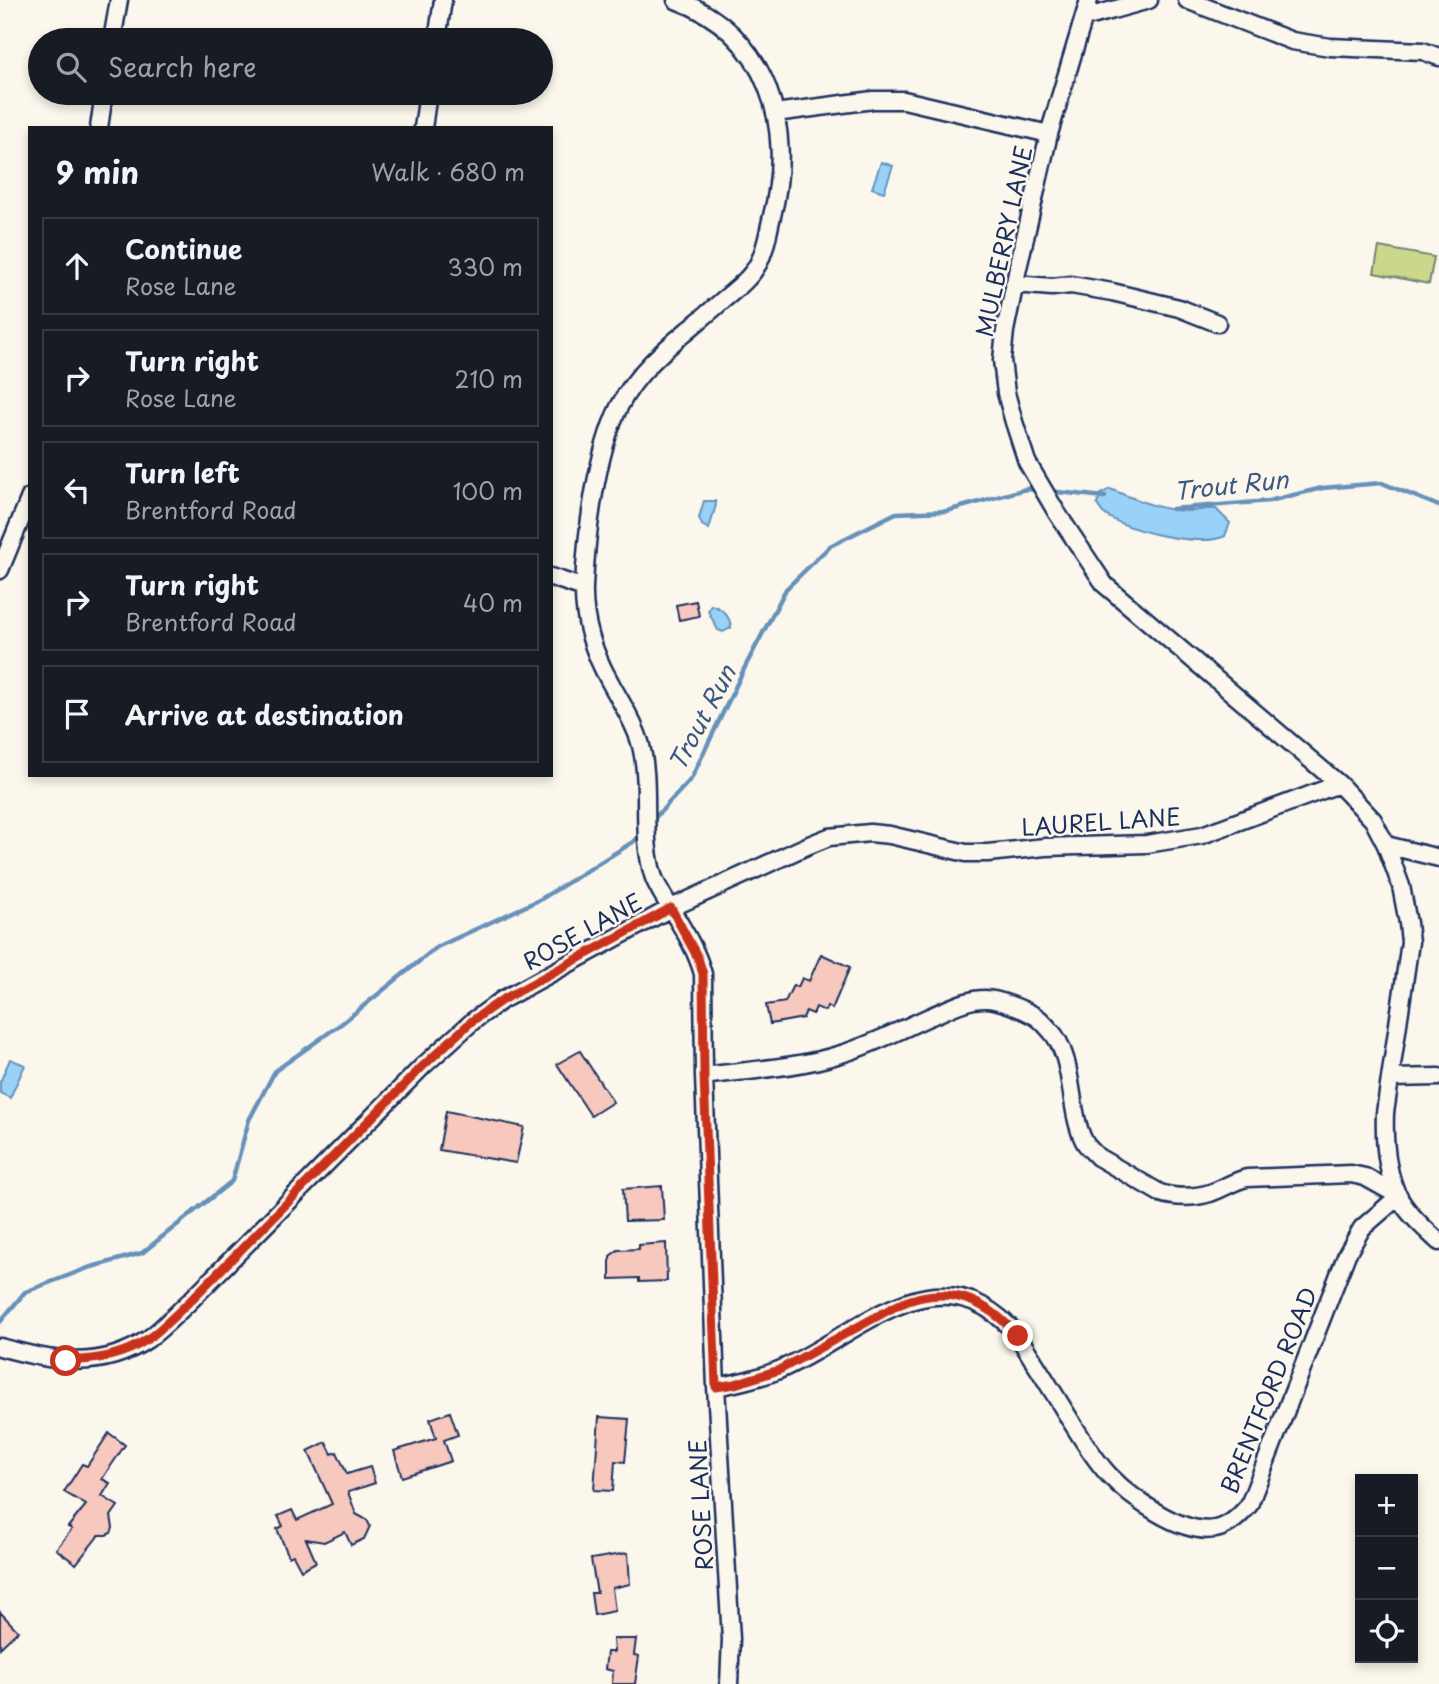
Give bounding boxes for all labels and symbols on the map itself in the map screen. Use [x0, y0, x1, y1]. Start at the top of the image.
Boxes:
street label: MULBERRY LANE [966, 142, 1040, 340]
water label: Trout Run [1172, 460, 1291, 508]
water label: Trout Run [658, 657, 745, 776]
street label: LAUREL LANE [1020, 798, 1182, 844]
street label: ROSE LANE [516, 884, 648, 978]
street label: BRENTFORD ROAD [1211, 1282, 1325, 1498]
route end [1002, 1320, 1033, 1351]
route start [50, 1345, 81, 1376]
street label: ROSE LANE [679, 1438, 721, 1572]

